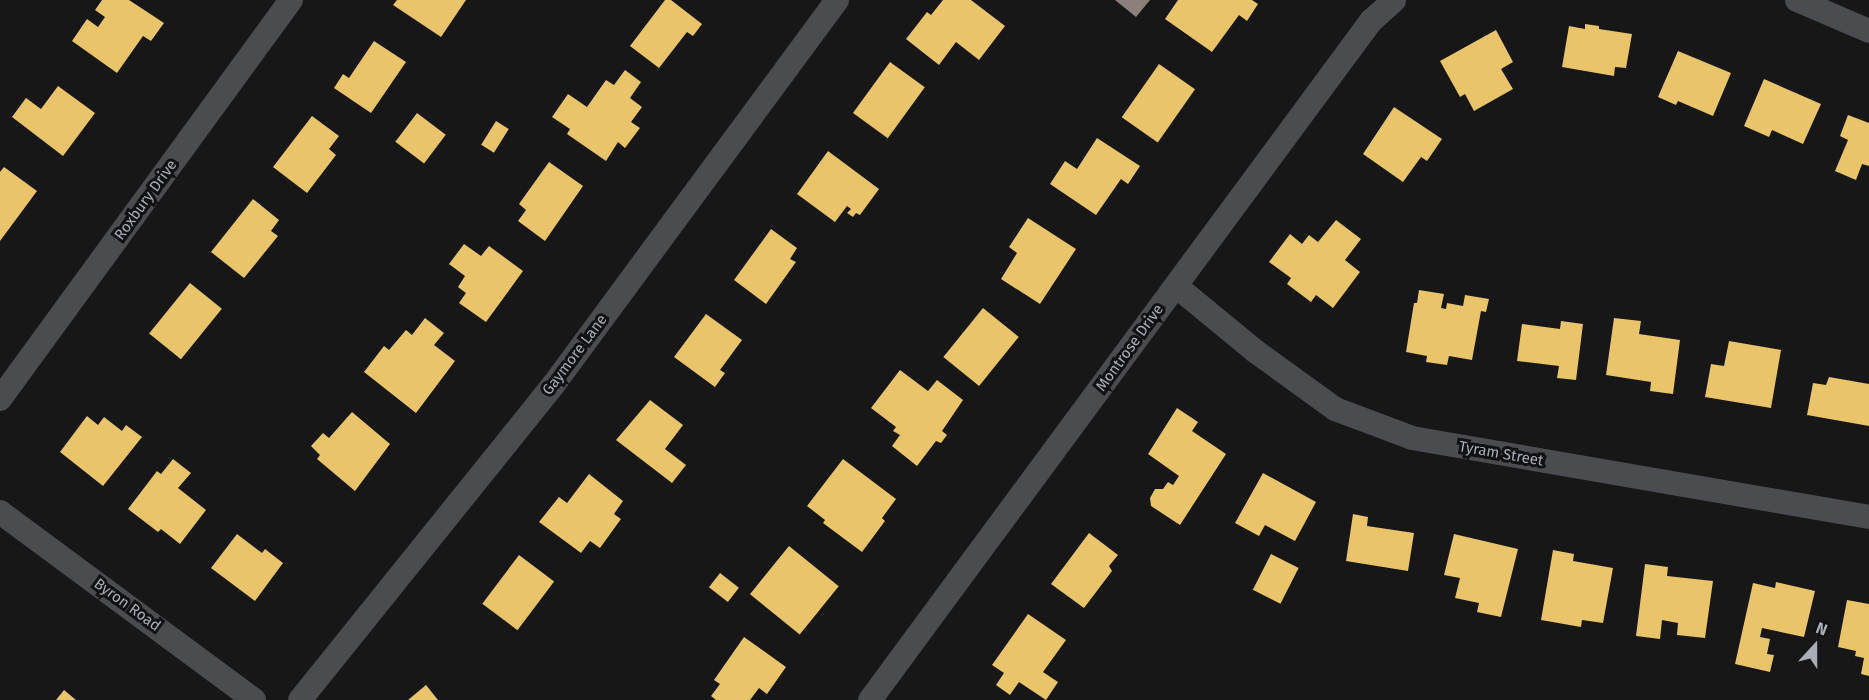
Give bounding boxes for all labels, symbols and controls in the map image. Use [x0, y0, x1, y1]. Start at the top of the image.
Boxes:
street label: Roxbury Drive [111, 156, 181, 244]
street label: Montrose Drive [1092, 301, 1168, 395]
street label: Gaymore Lane [539, 311, 611, 399]
street label: Tyram Street [1457, 438, 1545, 470]
street label: Byron Road [90, 575, 164, 635]
north arrow [1785, 616, 1845, 676]
text: N [1813, 618, 1830, 639]

